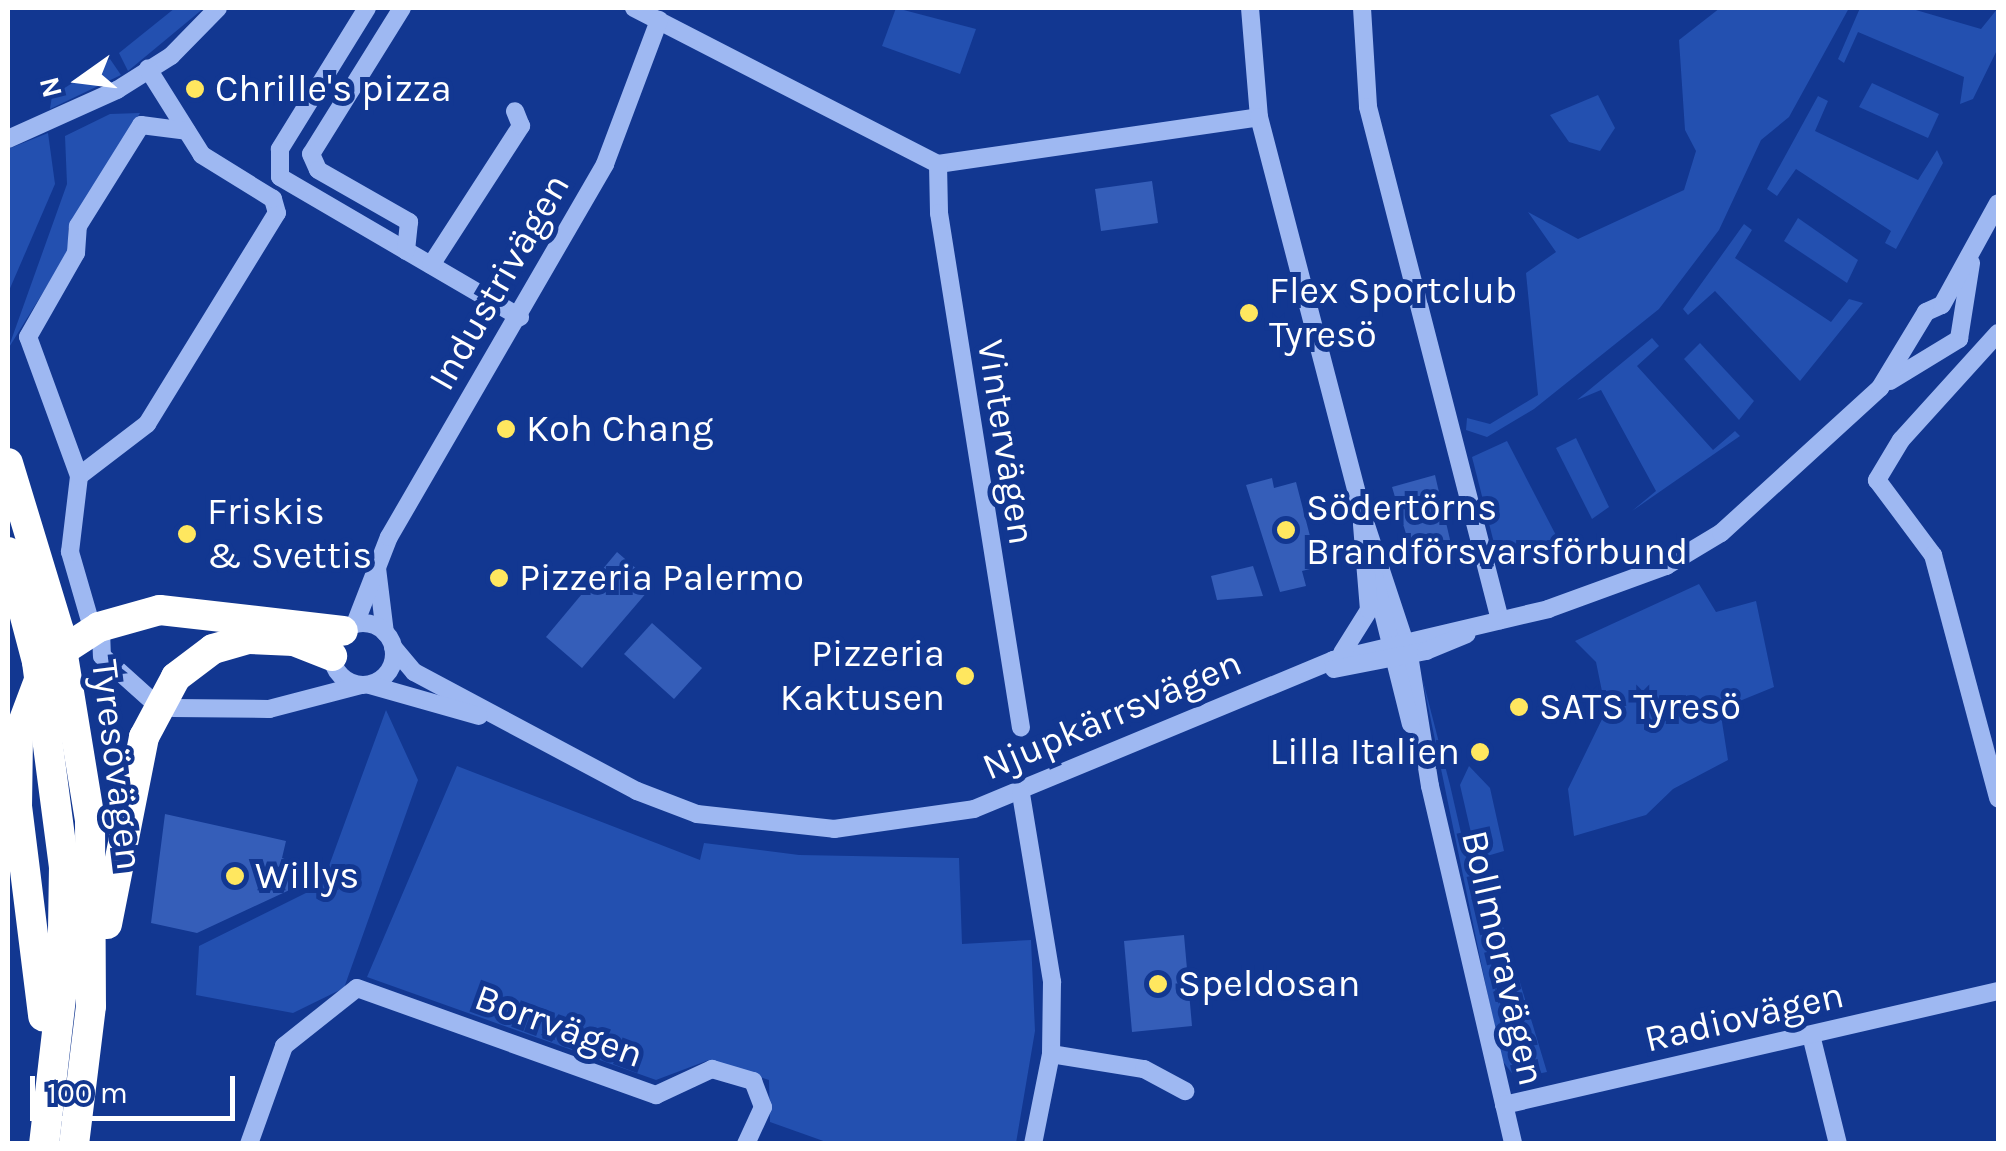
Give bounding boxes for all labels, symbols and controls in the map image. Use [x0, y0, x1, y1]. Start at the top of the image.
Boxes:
north arrow [30, 30, 130, 130]
place label: Chrille's pizza [215, 66, 452, 112]
text: N [32, 74, 69, 101]
marker: Chrille's pizza [184, 78, 206, 100]
street label: Industrivägen [419, 166, 579, 398]
place label: Flex Sportclub Tyresö [1269, 268, 1517, 358]
marker: Flex Sportclub Tyresö [1238, 302, 1260, 324]
street label: Vintervägen [967, 336, 1045, 548]
place label: Koh Chang [526, 406, 713, 452]
marker: Koh Chang [495, 418, 517, 440]
place label: Södertörns Brandförsvarsförbund [1306, 485, 1688, 574]
place label: Friskis & Svettis [207, 489, 372, 578]
marker: Södertörns Brandförsvarsförbund [1275, 519, 1297, 541]
marker: Friskis & Svettis [176, 523, 198, 545]
place label: Pizzeria Palermo [519, 555, 804, 601]
marker: Pizzeria Palermo [488, 567, 510, 589]
place label: Pizzeria Kaktusen [780, 631, 945, 721]
street label: Njupkärrsvägen [976, 640, 1248, 790]
street label: Tyresövägen [81, 657, 153, 873]
marker: Pizzeria Kaktusen [954, 665, 976, 687]
place label: SATS Tyresö [1539, 684, 1741, 730]
marker: SATS Tyresö [1508, 696, 1530, 718]
place label: Lilla Italien [1269, 729, 1460, 775]
marker: Lilla Italien [1469, 741, 1491, 763]
street label: Bollmoravägen [1451, 826, 1555, 1090]
place label: Willys [255, 853, 359, 899]
marker: Willys [224, 865, 246, 887]
place label: Speldosan [1178, 961, 1360, 1007]
street label: Radiovägen [1640, 972, 1848, 1062]
marker: Speldosan [1147, 973, 1169, 995]
street label: Borrvägen [469, 975, 649, 1077]
scale bar [35, 1056, 240, 1118]
text: 100 m [47, 1075, 128, 1111]

